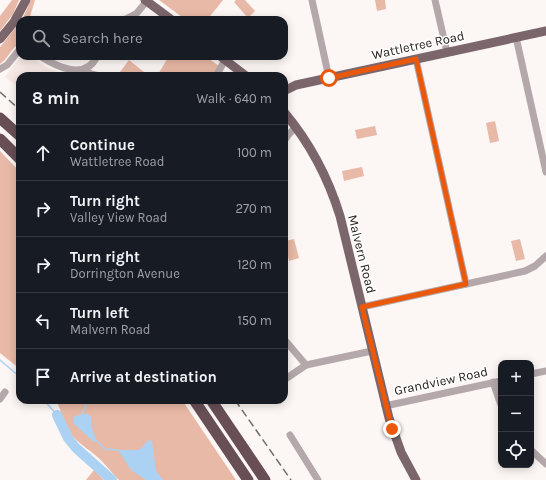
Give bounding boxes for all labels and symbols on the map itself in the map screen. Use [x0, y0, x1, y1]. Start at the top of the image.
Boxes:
street label: Wattletree Road [370, 28, 466, 62]
route start [320, 69, 338, 87]
street label: Malvern Road [345, 213, 379, 295]
street label: Grandview Road [393, 364, 489, 398]
route end [383, 420, 401, 438]

